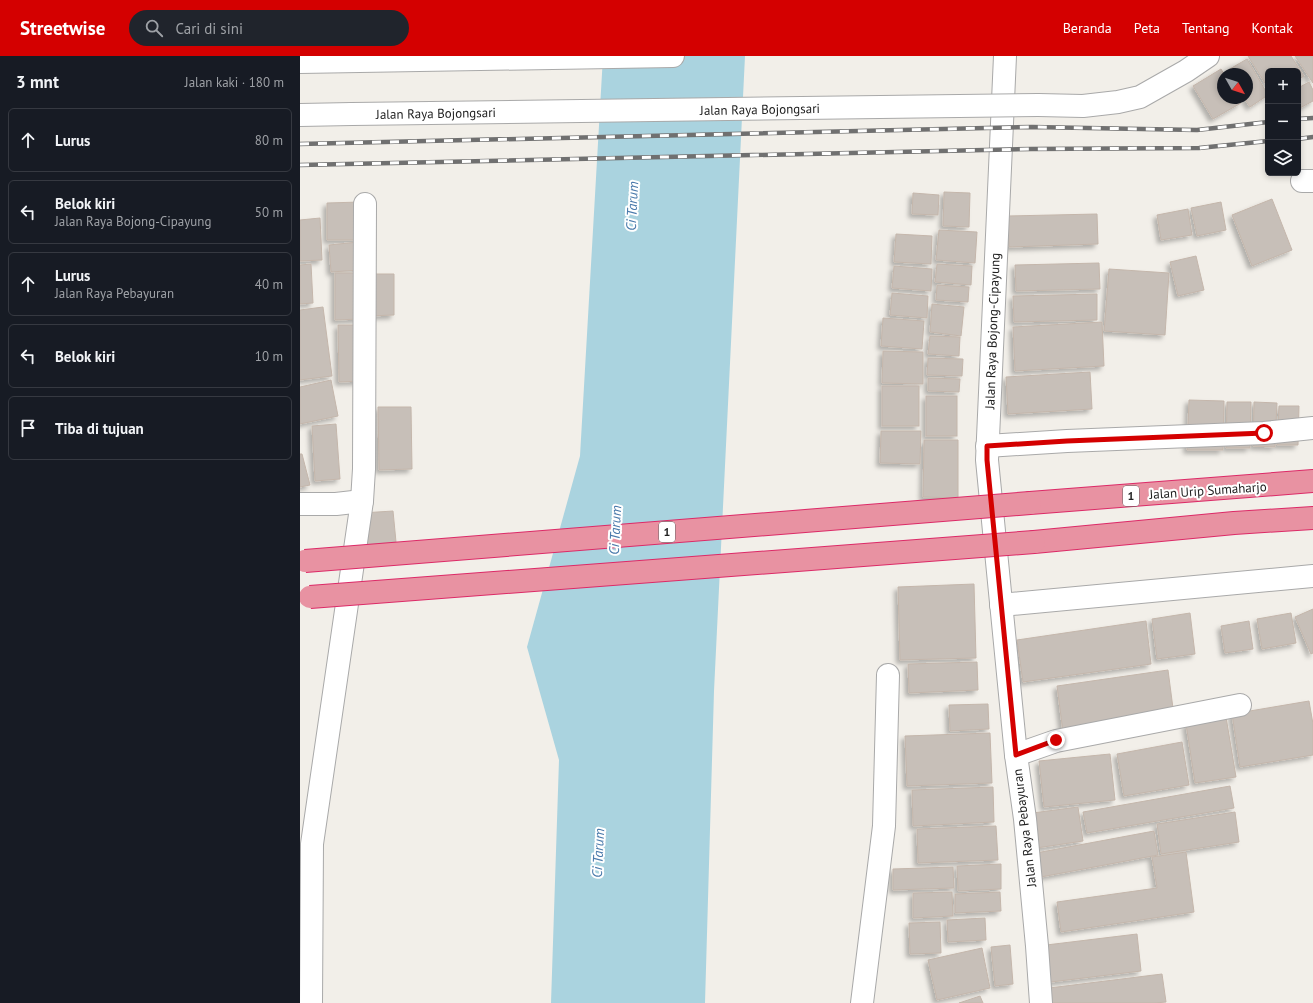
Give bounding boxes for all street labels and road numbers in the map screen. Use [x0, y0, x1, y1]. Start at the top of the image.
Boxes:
street label: Jalan Raya Bojongsari [699, 100, 820, 119]
street label: Jalan Raya Bojongsari [375, 104, 496, 123]
street label: Jalan Raya Bojong-Cipayung [981, 253, 1004, 410]
street label: Jalan Urip Sumaharjo [1148, 478, 1267, 503]
road number: 1 [1123, 486, 1139, 506]
road number: 1 [659, 522, 675, 542]
street label: Jalan Raya Pebayuran [1009, 768, 1040, 889]

